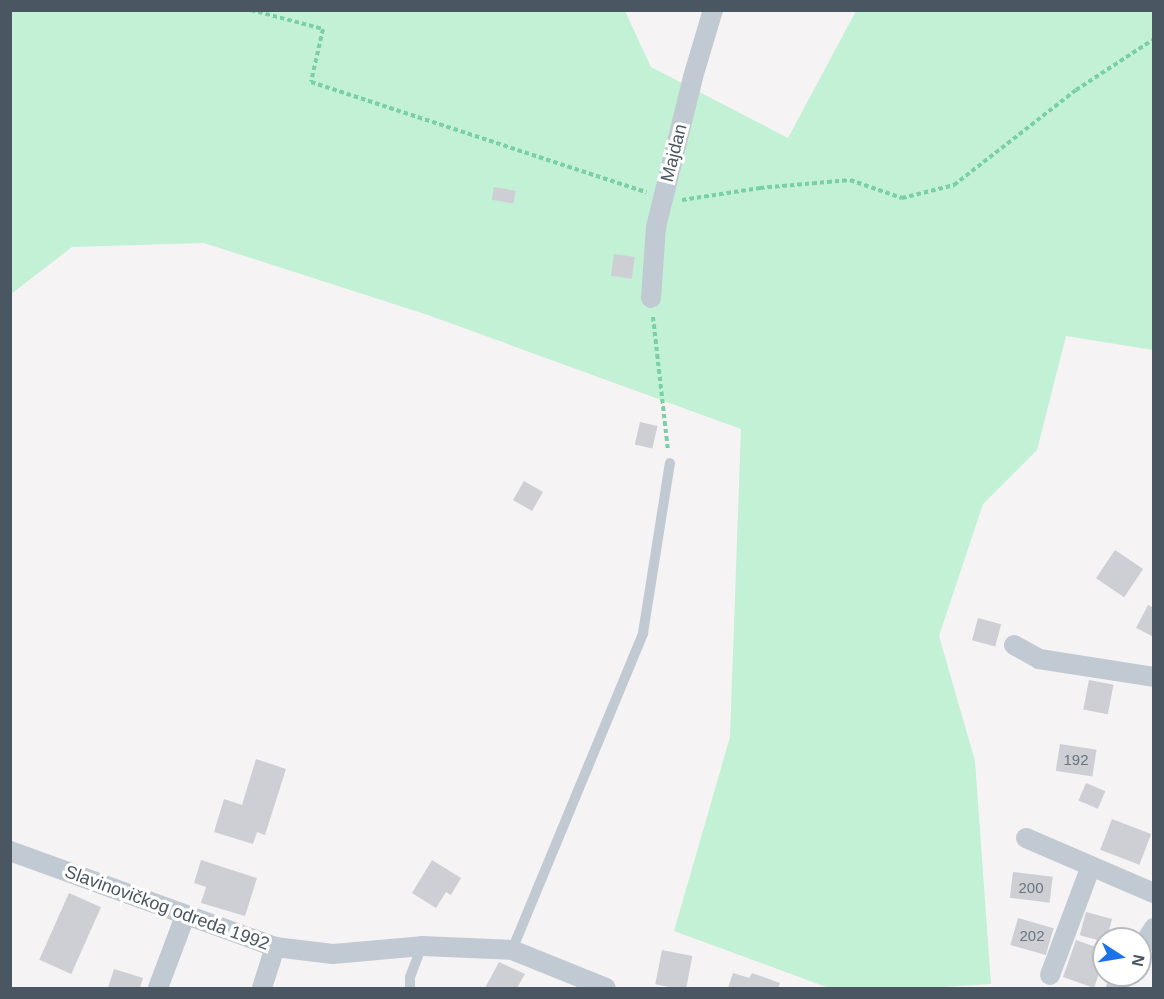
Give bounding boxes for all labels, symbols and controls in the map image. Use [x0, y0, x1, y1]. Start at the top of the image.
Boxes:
street label: Majdan [656, 122, 692, 184]
house number: 192 [1063, 751, 1089, 769]
street label: Slavinovičkog odreda 1992 [62, 861, 272, 955]
house number: 200 [1018, 879, 1044, 897]
house number: 202 [1019, 927, 1045, 945]
north arrow [1092, 927, 1152, 987]
text: N [1129, 953, 1148, 968]

